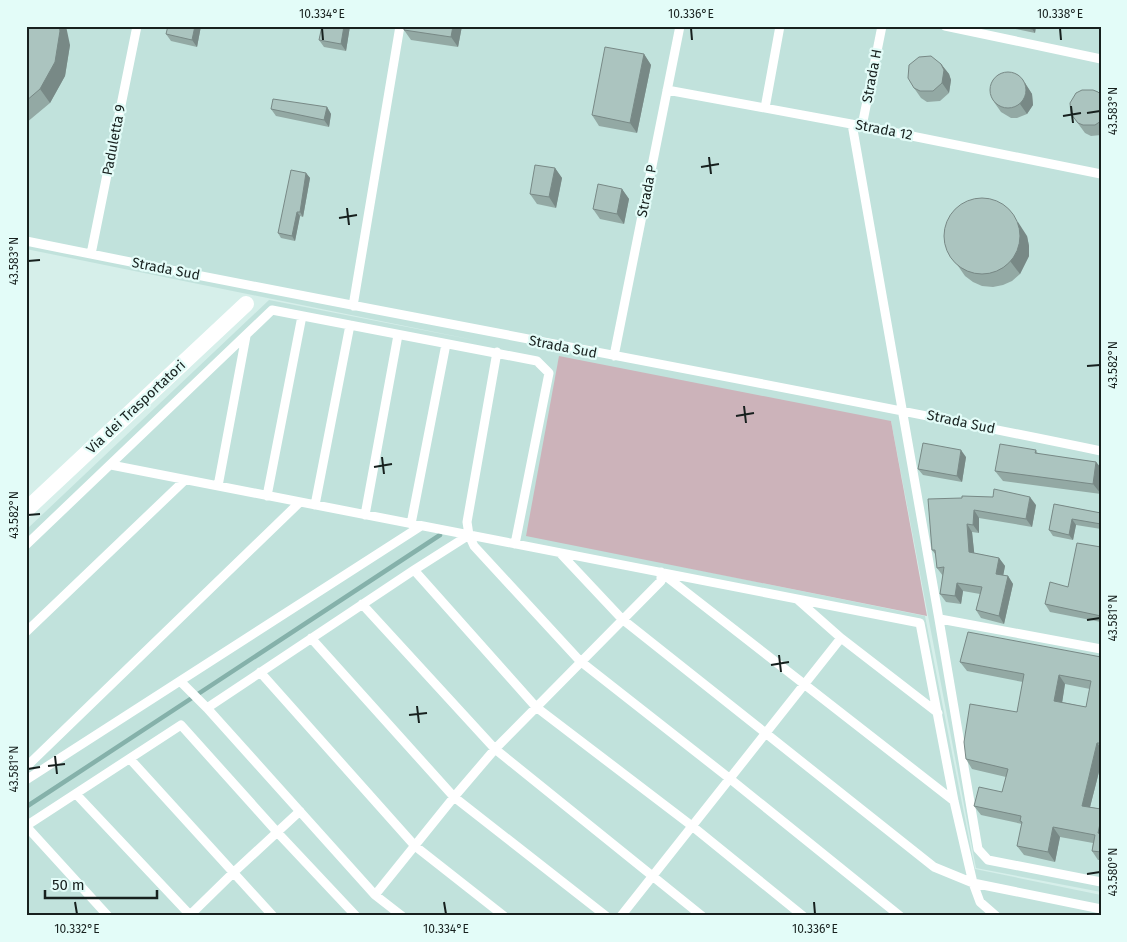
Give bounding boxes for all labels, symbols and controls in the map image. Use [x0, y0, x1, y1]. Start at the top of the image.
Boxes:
text: 10.334°E [299, 7, 345, 21]
text: 10.336°E [668, 7, 714, 21]
text: 10.338°E [1037, 7, 1083, 21]
street label: Strada H [858, 48, 886, 104]
text: 43.583°N [1106, 87, 1120, 135]
street label: Paduletta 9 [99, 103, 129, 177]
street label: Strada 12 [854, 116, 914, 144]
street label: Strada P [634, 163, 660, 219]
text: 43.583°N [7, 237, 21, 285]
street label: Strada Sud [130, 254, 202, 284]
street label: Strada Sud [527, 332, 599, 362]
text: 43.582°N [1106, 341, 1120, 389]
street label: Via dei Trasportatori [83, 357, 189, 457]
street label: Strada Sud [925, 407, 997, 437]
text: 43.582°N [7, 491, 21, 539]
text: 43.581°N [1106, 594, 1120, 642]
text: 43.581°N [7, 745, 21, 793]
text: 43.580°N [1106, 848, 1120, 896]
scale bar [45, 867, 158, 899]
text: 50 m [52, 876, 85, 894]
text: 10.332°E [54, 922, 100, 936]
text: 10.334°E [423, 922, 469, 936]
text: 10.336°E [792, 922, 838, 936]

